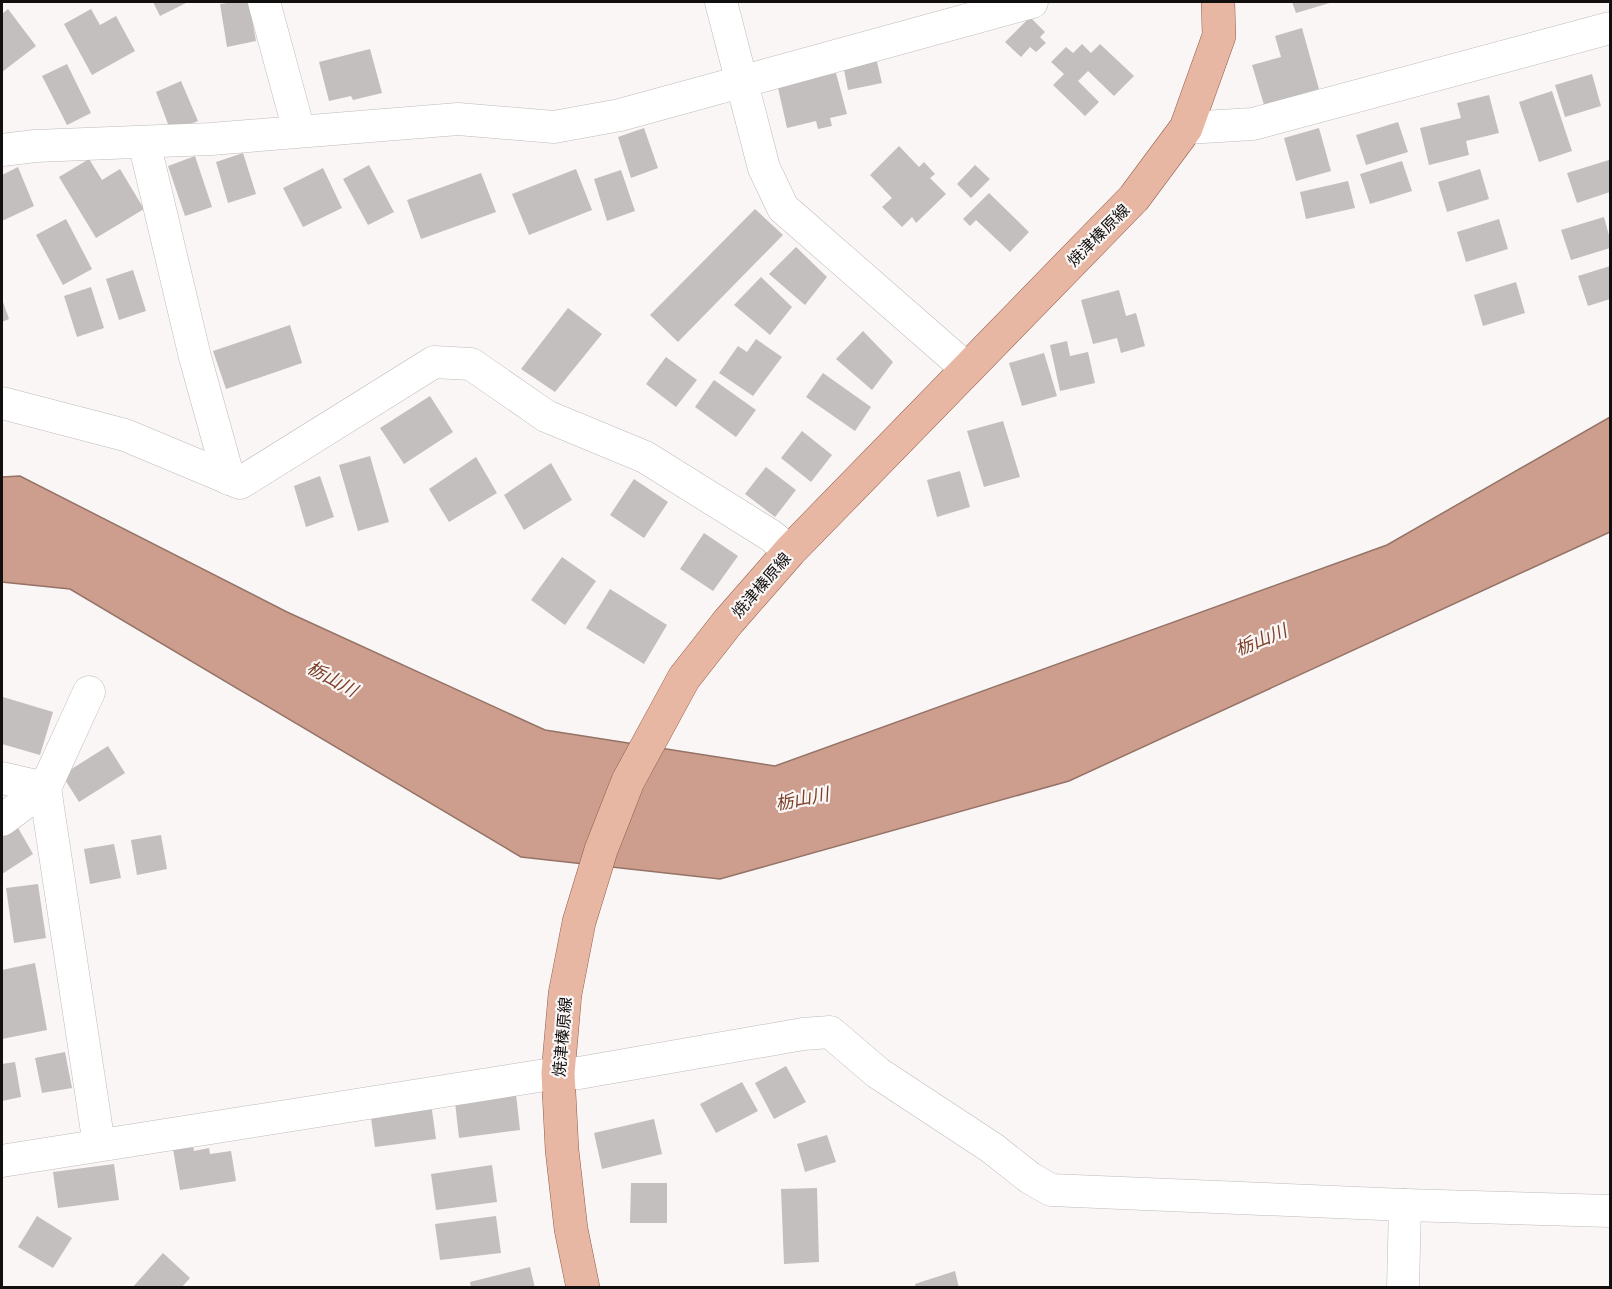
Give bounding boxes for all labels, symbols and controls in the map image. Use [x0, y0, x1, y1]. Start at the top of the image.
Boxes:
street label: 焼津榛原線 [1062, 199, 1134, 271]
street label: 焼津榛原線 [726, 548, 796, 622]
water label: 栃山川 [1231, 617, 1292, 660]
water label: 栃山川 [303, 655, 364, 703]
water label: 栃山川 [773, 781, 833, 815]
street label: 焼津榛原線 [548, 996, 576, 1078]

